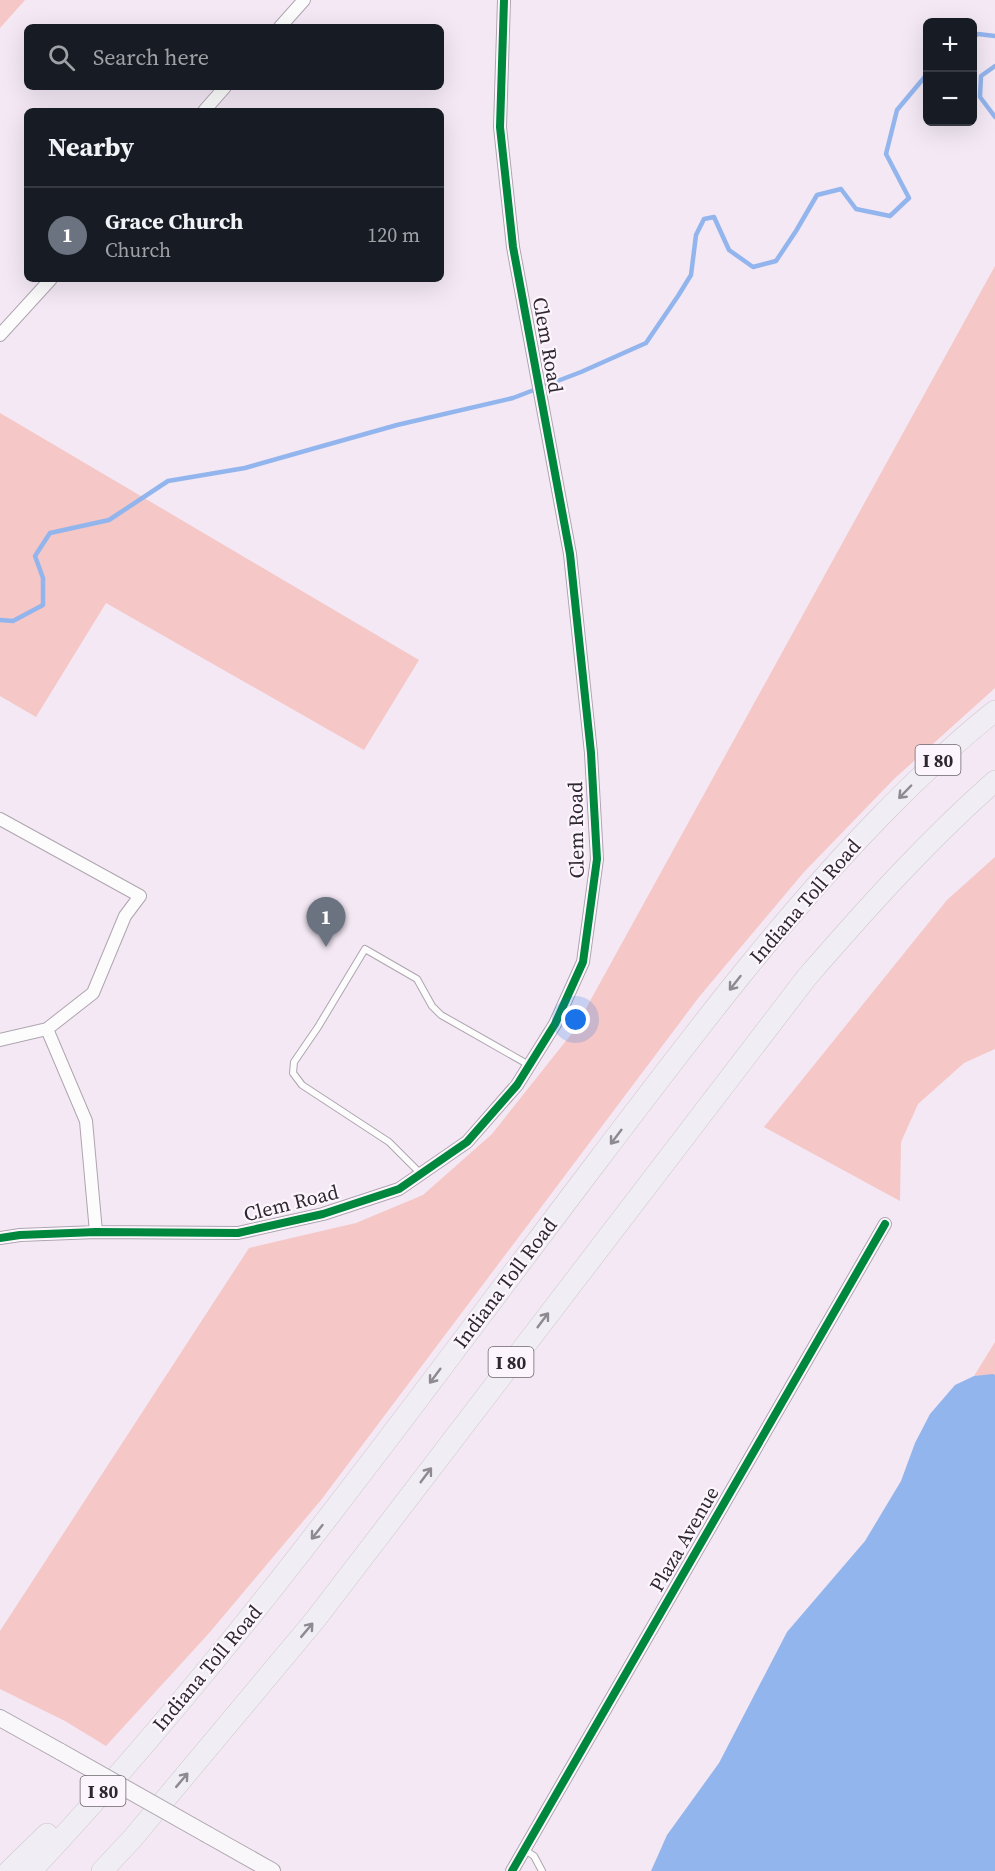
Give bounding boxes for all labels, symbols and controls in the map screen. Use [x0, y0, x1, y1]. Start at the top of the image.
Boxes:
map controls [923, 18, 977, 126]
button: + [923, 18, 977, 72]
search box [24, 24, 444, 90]
icon: search [45, 41, 78, 74]
text: Search here [93, 42, 209, 72]
button: − [923, 72, 977, 126]
text: Nearby [48, 129, 134, 165]
text: Grace Church [105, 206, 243, 236]
text: 1 [62, 221, 73, 249]
text: 120 m [367, 221, 420, 249]
text: Church [105, 236, 171, 264]
street label: Clem Road [526, 295, 570, 396]
road number: I 80 [916, 745, 960, 775]
street label: Clem Road [561, 781, 591, 879]
one-way arrow [898, 784, 912, 799]
street label: Indiana Toll Road [743, 832, 867, 969]
pin: 1 [306, 898, 346, 947]
one-way arrow [729, 975, 742, 991]
your location [561, 1005, 590, 1034]
one-way arrow [610, 1129, 623, 1145]
street label: Clem Road [241, 1178, 342, 1228]
street label: Indiana Toll Road [447, 1211, 564, 1354]
one-way arrow [537, 1312, 550, 1328]
road number: I 80 [488, 1347, 534, 1377]
one-way arrow [429, 1368, 441, 1384]
one-way arrow [419, 1468, 432, 1484]
street label: Plaza Avenue [643, 1481, 725, 1597]
one-way arrow [311, 1523, 323, 1539]
street label: Indiana Toll Road [146, 1598, 269, 1737]
one-way arrow [300, 1623, 314, 1638]
one-way arrow [175, 1773, 189, 1788]
road number: I 80 [80, 1776, 126, 1806]

